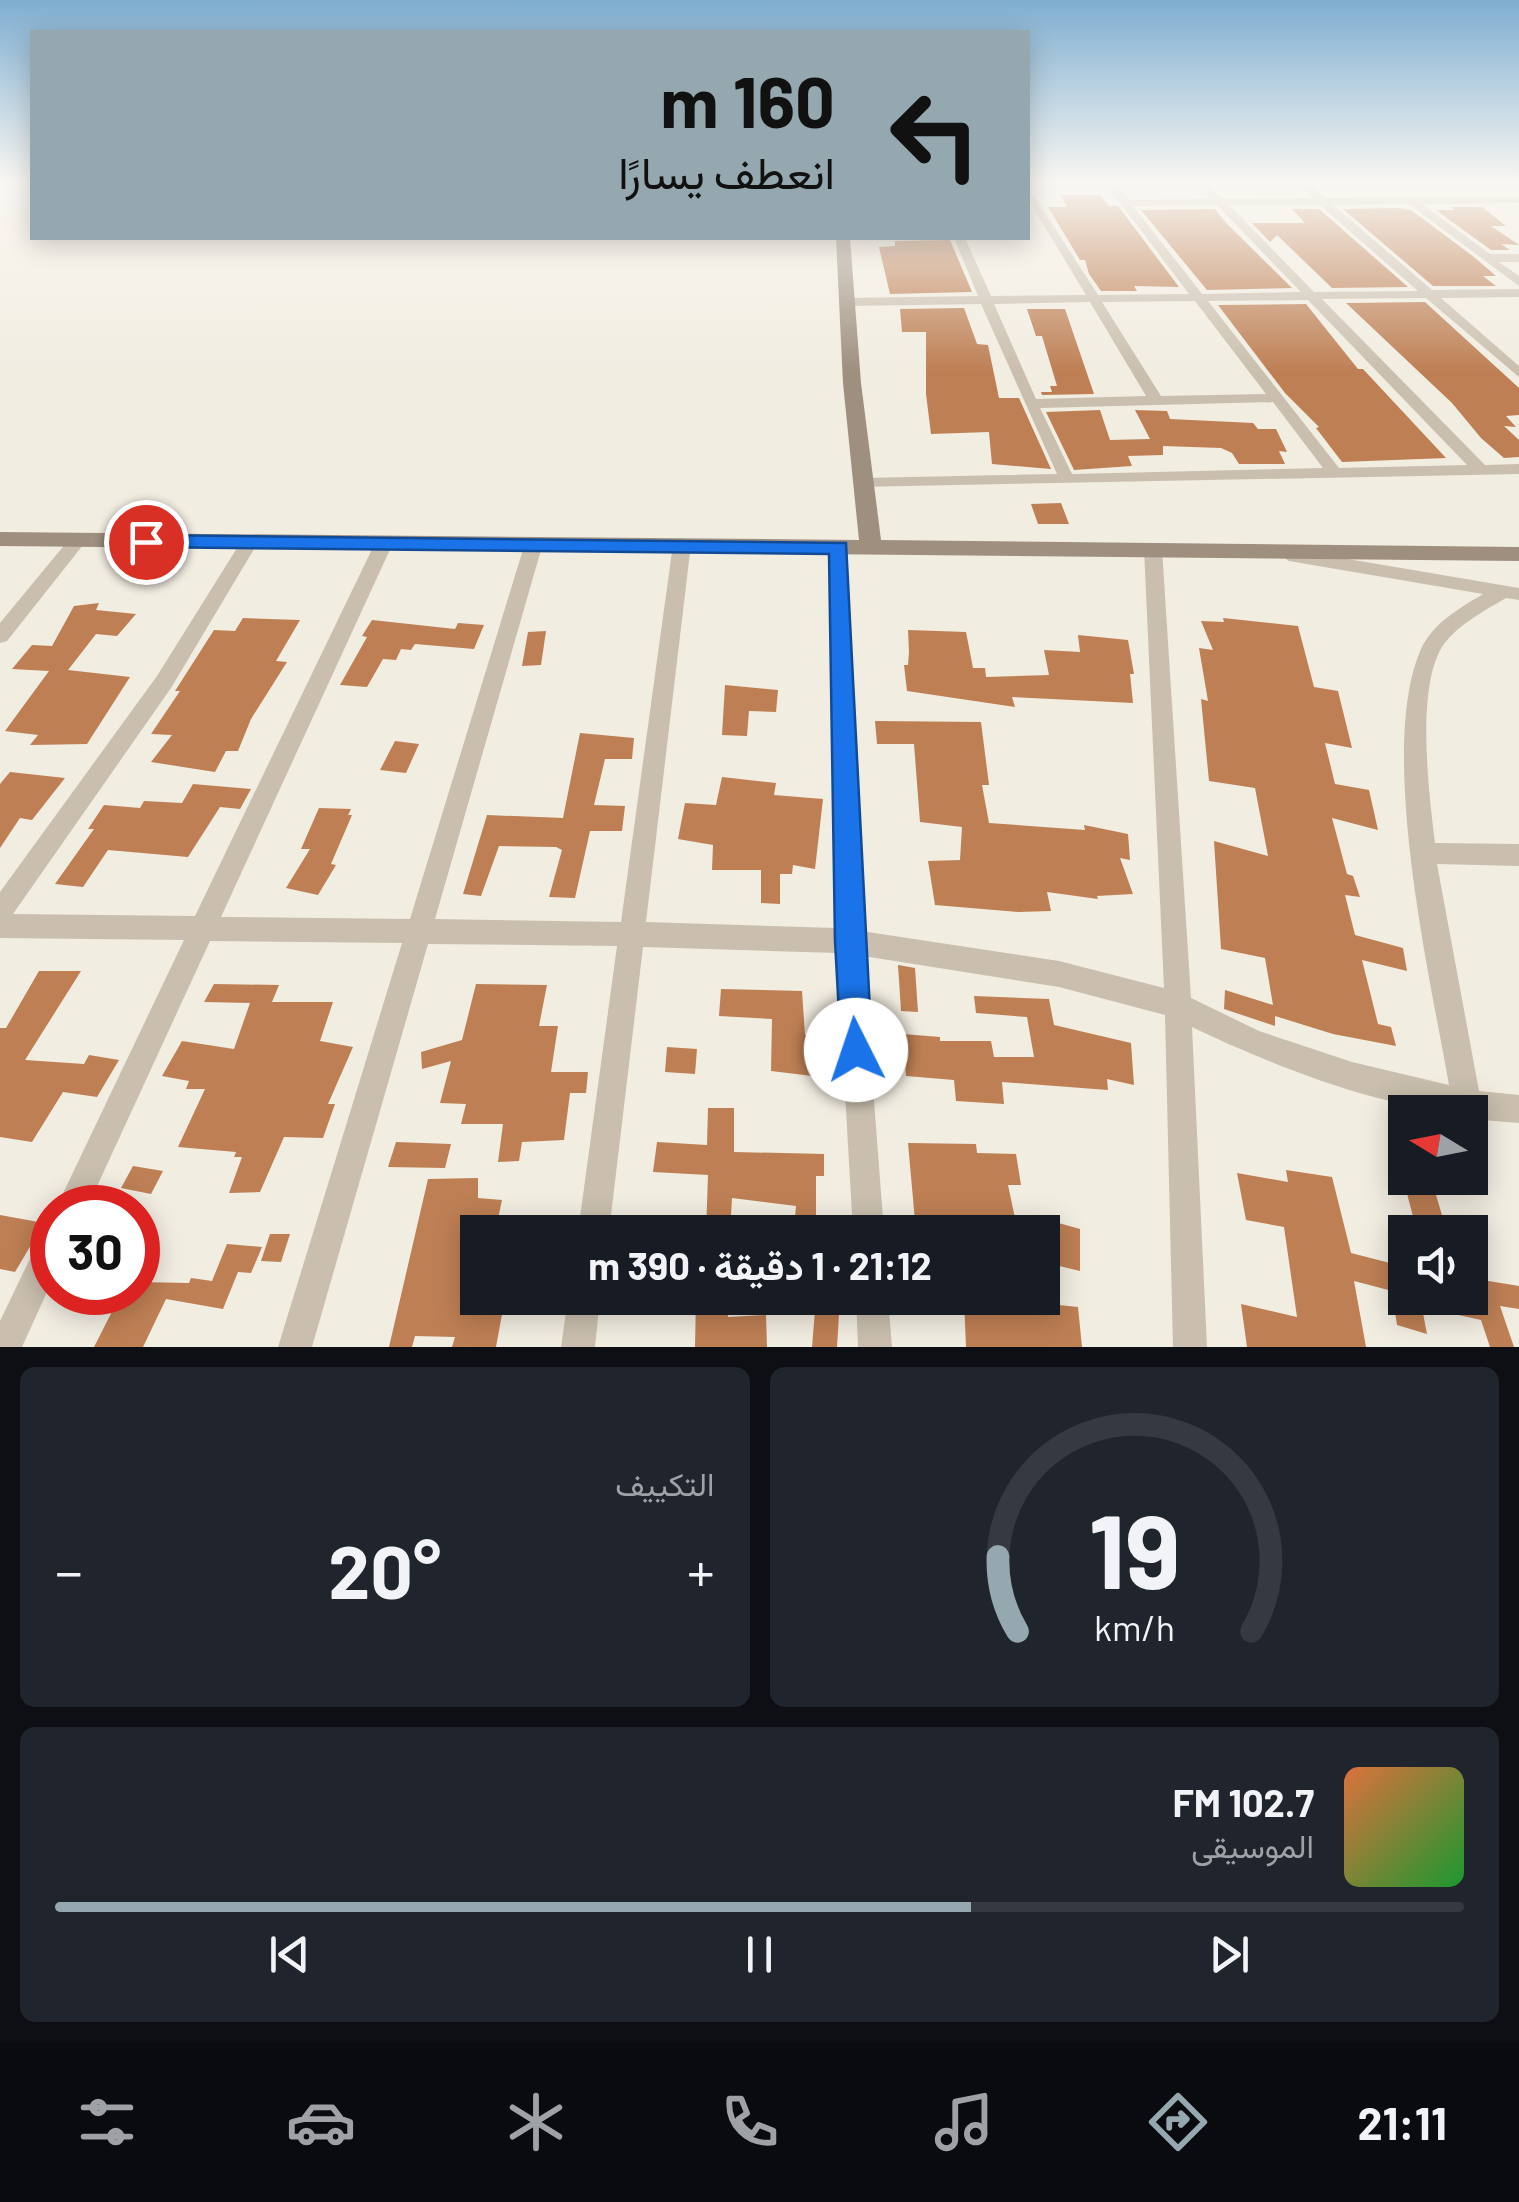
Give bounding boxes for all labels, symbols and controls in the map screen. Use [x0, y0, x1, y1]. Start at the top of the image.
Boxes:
text: 160 m [660, 58, 835, 142]
icon: left [870, 70, 1000, 200]
text: انعطف يسارًا [618, 144, 835, 198]
pin [104, 500, 189, 585]
icon: arrive [119, 515, 174, 570]
position arrow [804, 998, 908, 1102]
north arrow [1388, 1095, 1488, 1195]
map controls [1388, 1095, 1488, 1315]
speed limit sign: 30 [30, 1185, 160, 1315]
button: sound [1388, 1215, 1488, 1315]
text: 21:12 · 1 دقيقة · 390 m [588, 1242, 932, 1288]
text: التكييف [615, 1464, 715, 1502]
text: 19 [1088, 1485, 1180, 1610]
text: 20° [328, 1524, 441, 1614]
text: − [55, 1537, 83, 1603]
text: + [687, 1537, 714, 1603]
text: km/h [1094, 1605, 1175, 1648]
text: 102.7 FM [1172, 1779, 1314, 1825]
text: الموسيقى [1191, 1826, 1314, 1864]
icon: previous [262, 1927, 317, 1982]
icon: pause [732, 1927, 787, 1982]
icon: next [1202, 1927, 1257, 1982]
icon: filters [72, 2087, 142, 2157]
icon: car [286, 2087, 356, 2157]
icon: climate [501, 2087, 571, 2157]
icon: phone [715, 2087, 785, 2157]
icon: music [929, 2087, 999, 2157]
icon: directions [1143, 2087, 1213, 2157]
text: 21:11 [1357, 2095, 1447, 2149]

